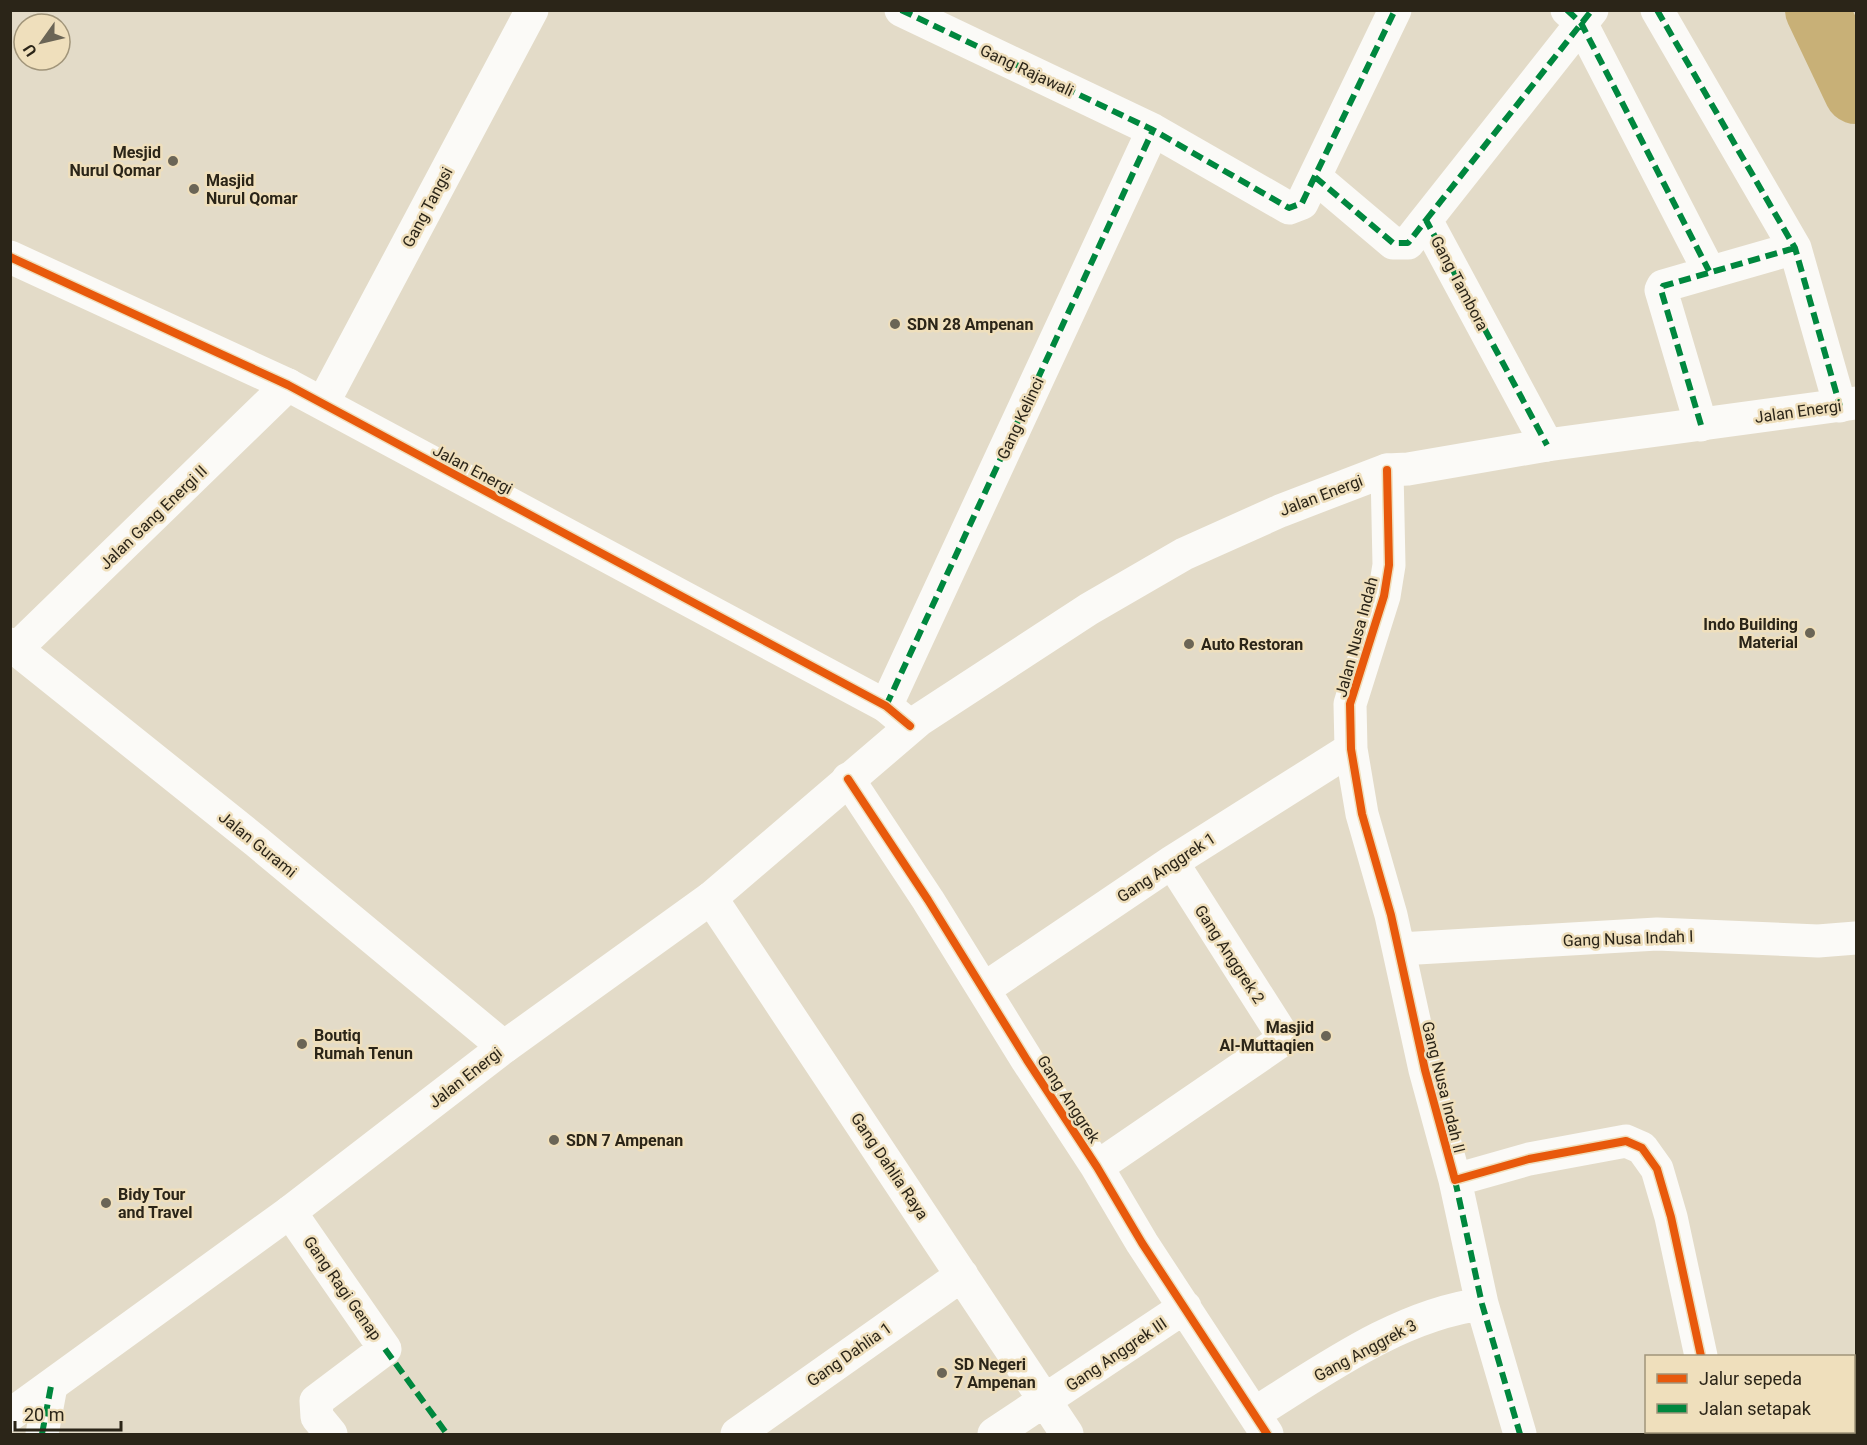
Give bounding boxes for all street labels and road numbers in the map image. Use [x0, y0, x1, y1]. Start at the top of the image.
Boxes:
street label: Gang Rajawali [977, 41, 1077, 100]
street label: Gang Tangsi [398, 164, 457, 251]
street label: Gang Tambora [1427, 233, 1492, 334]
street label: Gang Kelinci [993, 374, 1048, 462]
street label: Jalan Energi [1753, 396, 1843, 427]
street label: Jalan Energi [430, 441, 516, 498]
street label: Jalan Gang Energi II [96, 461, 211, 573]
street label: Jalan Energi [1277, 471, 1365, 520]
street label: Jalan Nusa Indah [1331, 575, 1382, 699]
street label: Jalan Gurami [215, 807, 300, 881]
street label: Gang Anggrek 1 [1114, 829, 1219, 906]
street label: Gang Anggrek 2 [1191, 902, 1268, 1007]
street label: Gang Nusa Indah I [1562, 927, 1694, 950]
street label: Gang Nusa Indah II [1418, 1019, 1469, 1155]
street label: Jalan Energi [425, 1043, 506, 1112]
street label: Gang Anggrek [1033, 1052, 1104, 1147]
street label: Gang Dahlia Raya [847, 1109, 932, 1223]
street label: Gang Ragi Genap [300, 1233, 386, 1344]
street label: Gang Anggrek III [1062, 1314, 1170, 1395]
street label: Gang Anggrek 3 [1311, 1315, 1420, 1385]
street label: Gang Dahlia 1 [803, 1318, 895, 1391]

